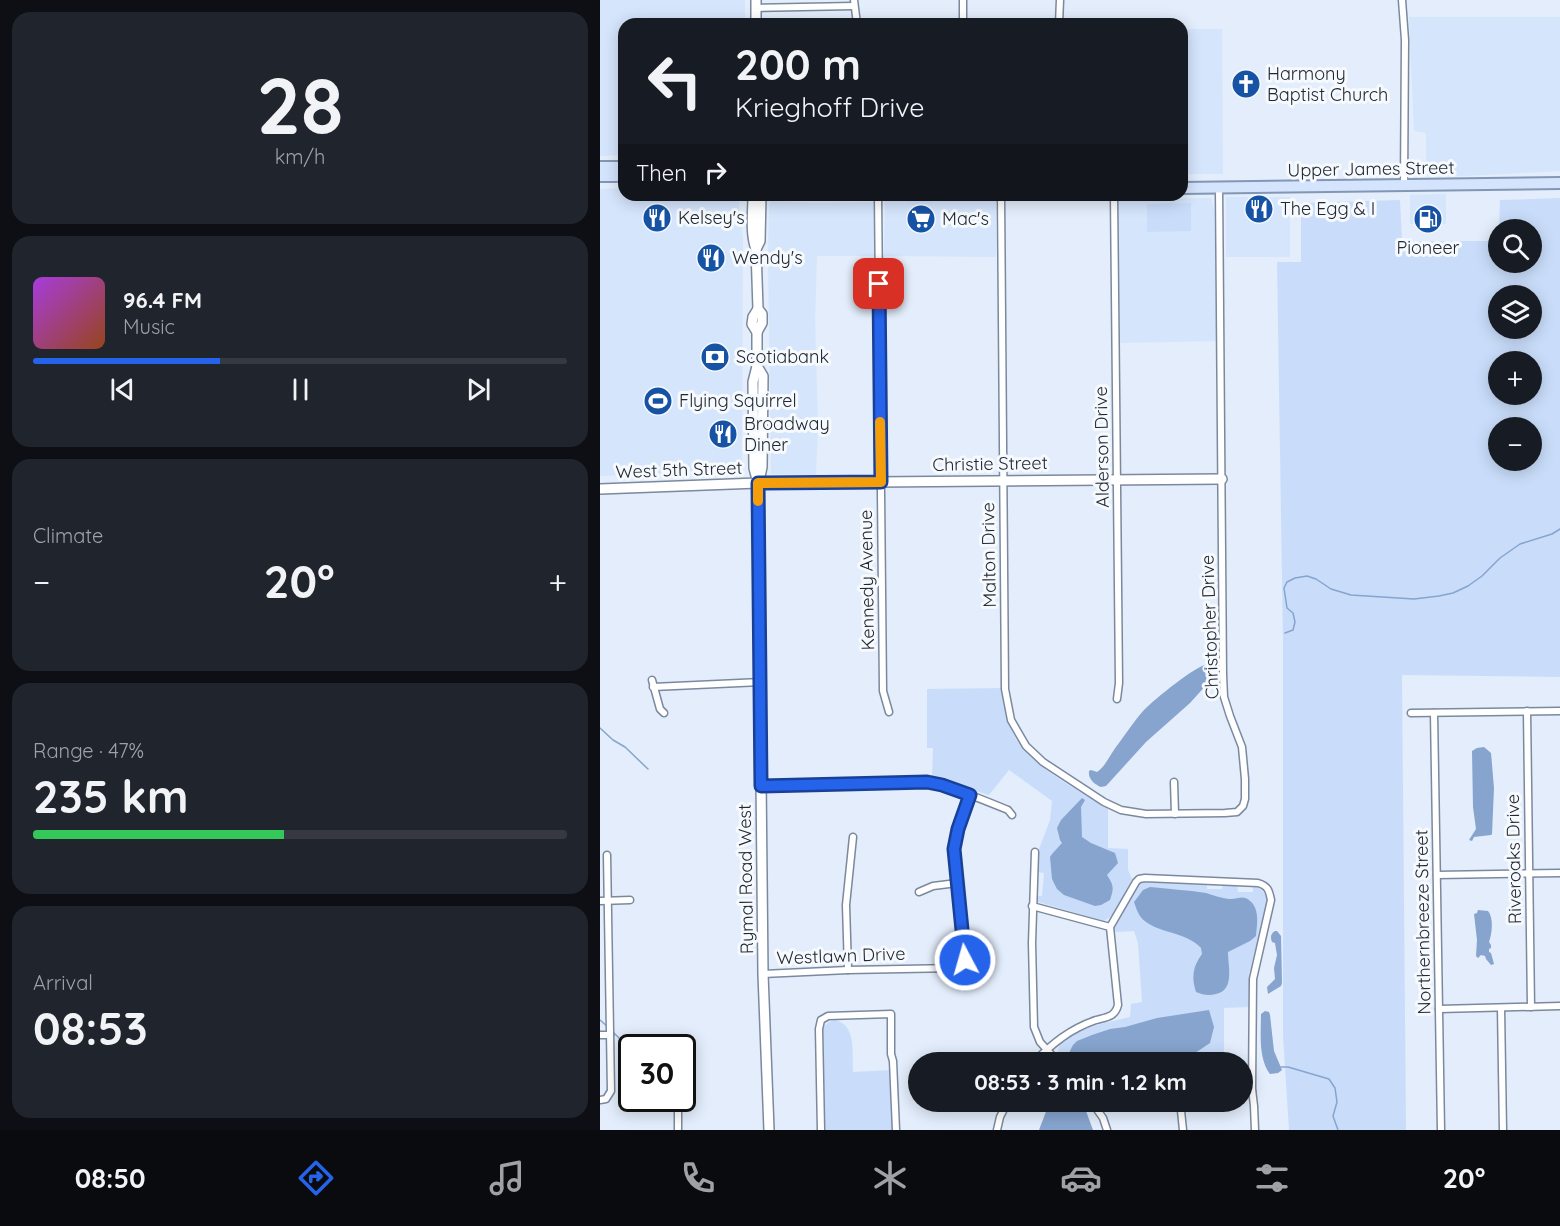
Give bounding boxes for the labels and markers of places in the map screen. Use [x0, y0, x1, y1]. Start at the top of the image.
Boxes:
place label: Harmony Baptist Church [1267, 62, 1388, 106]
church icon: Harmony Baptist Church [1230, 68, 1262, 100]
restaurant icon: The Egg & I [1243, 193, 1275, 225]
place label: The Egg & I [1280, 197, 1375, 220]
restaurant icon: Kelsey's [641, 202, 673, 234]
supermarket icon: Mac's [905, 203, 937, 235]
fuel station icon: Pioneer [1412, 203, 1444, 235]
place label: Kelsey's [678, 206, 745, 229]
place label: Mac's [942, 207, 989, 230]
place label: Pioneer [1396, 236, 1460, 259]
restaurant icon: Wendy's [695, 242, 727, 274]
place label: Wendy's [732, 246, 803, 269]
pin [853, 258, 904, 309]
bank icon: Scotiabank [699, 341, 731, 373]
place label: Scotiabank [736, 345, 829, 368]
sports icon: Flying Squirrel [642, 385, 674, 417]
place label: Flying Squirrel [679, 389, 797, 412]
place label: Broadway Diner [744, 412, 830, 456]
restaurant icon: Broadway Diner [707, 418, 739, 450]

